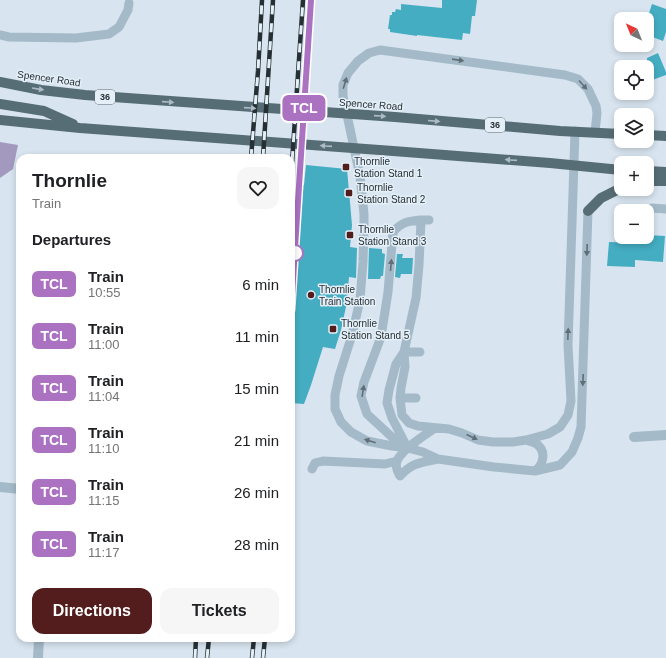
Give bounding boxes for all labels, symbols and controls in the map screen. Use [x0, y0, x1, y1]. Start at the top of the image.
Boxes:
north arrow [614, 12, 654, 52]
map controls [614, 12, 654, 244]
one-way arrow [452, 57, 464, 63]
button: locate [614, 60, 654, 100]
street label: Spencer Road [17, 69, 81, 88]
one-way arrow [342, 77, 348, 89]
one-way arrow [579, 80, 588, 90]
one-way arrow [32, 86, 44, 92]
road number: 36 [95, 90, 115, 104]
line badge: TCL [281, 95, 327, 121]
street label: Spencer Road [339, 97, 403, 112]
one-way arrow [162, 98, 174, 105]
text: TCL [290, 100, 318, 116]
one-way arrow [244, 104, 256, 111]
button: layers [614, 108, 654, 148]
one-way arrow [374, 113, 386, 120]
one-way arrow [428, 117, 440, 124]
road number: 36 [485, 118, 505, 132]
one-way arrow [320, 142, 332, 149]
place label: Thornlie Station Stand 1 [354, 156, 423, 179]
one-way arrow [505, 156, 517, 163]
button: + [614, 156, 654, 196]
marker: Thornlie Station Stand 1 [341, 162, 351, 172]
button: heart [237, 167, 279, 209]
text: Thornlie [32, 170, 107, 191]
place label: Thornlie Station Stand 2 [357, 182, 426, 205]
marker: Thornlie Station Stand 2 [344, 188, 354, 198]
text: Train [32, 196, 61, 211]
button: − [614, 204, 654, 244]
place label: Thornlie Station Stand 3 [358, 224, 427, 247]
marker: Thornlie Station Stand 3 [345, 230, 355, 240]
text: Departures [32, 231, 111, 248]
unlabelled marker [286, 244, 304, 262]
one-way arrow [584, 244, 590, 257]
one-way arrow [387, 259, 394, 271]
text: Train [88, 268, 124, 285]
text: TCL [40, 276, 68, 292]
text: 6 min [242, 276, 279, 293]
place label: Thornlie Train Station [319, 284, 375, 307]
text: 10:55 [88, 285, 121, 300]
marker: Thornlie Train Station [306, 290, 316, 300]
place label: Thornlie Station Stand 5 [341, 318, 410, 341]
text: Train [88, 320, 124, 337]
marker: Thornlie Station Stand 5 [328, 324, 338, 334]
one-way arrow [565, 327, 571, 340]
text: TCL [40, 328, 68, 344]
text: 11 min [235, 328, 279, 345]
text: 11:00 [88, 337, 120, 352]
text: Train [88, 372, 124, 389]
one-way arrow [579, 374, 586, 386]
text: TCL [40, 380, 68, 396]
text: 15 min [234, 380, 279, 397]
one-way arrow [360, 384, 366, 397]
text: 11:04 [88, 389, 120, 404]
text: Train [88, 424, 124, 441]
text: TCL [40, 432, 68, 448]
text: 21 min [234, 432, 279, 449]
one-way arrow [467, 434, 478, 440]
one-way arrow [363, 438, 375, 444]
text: 11:10 [88, 441, 120, 456]
text: Train [88, 476, 124, 493]
text: TCL [40, 484, 68, 500]
text: 26 min [234, 484, 279, 501]
text: 11:15 [88, 493, 120, 508]
text: Train [88, 528, 124, 545]
text: TCL [40, 536, 68, 552]
text: 28 min [234, 536, 279, 553]
text: 11:17 [88, 545, 120, 560]
button: Directions [32, 588, 152, 634]
button: Tickets [160, 588, 279, 634]

